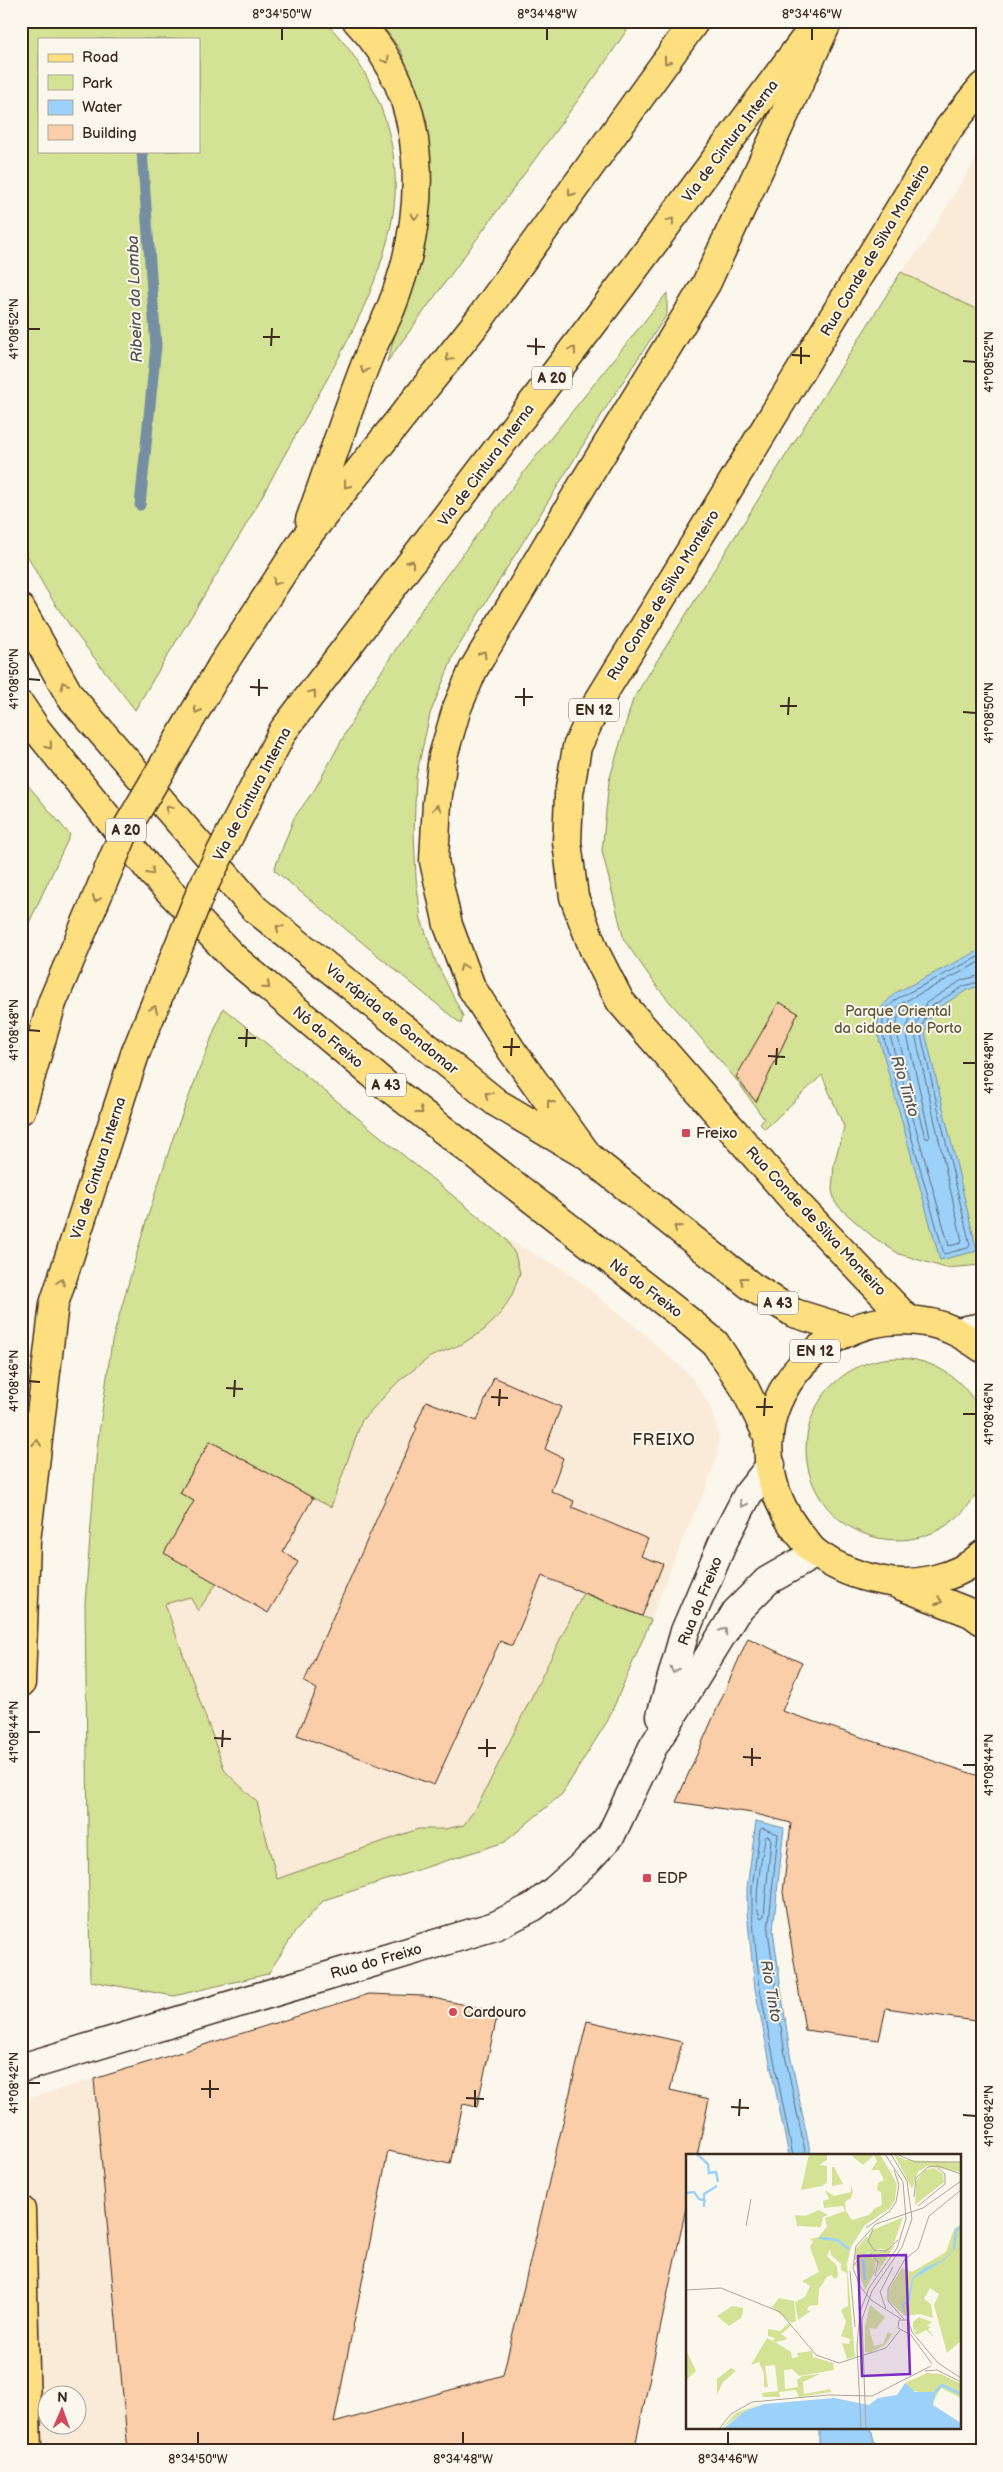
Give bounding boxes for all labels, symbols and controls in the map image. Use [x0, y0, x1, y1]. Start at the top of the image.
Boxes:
text: 8°34'50"W [252, 7, 312, 22]
text: 8°34'48"W [517, 7, 577, 22]
text: 8°34'46"W [782, 7, 842, 22]
legend [38, 38, 200, 152]
text: Road [82, 48, 118, 67]
one-way arrow [380, 54, 390, 63]
one-way arrow [664, 55, 672, 64]
text: Park [82, 74, 113, 93]
street label: Via de Cintura Interna [678, 76, 783, 206]
text: Water [82, 98, 122, 117]
text: Building [82, 124, 137, 143]
street label: Rua Conde de Silva Monteiro [816, 161, 934, 340]
one-way arrow [568, 187, 578, 196]
one-way arrow [410, 213, 421, 221]
one-way arrow [665, 218, 673, 227]
water label: Ribeira da Lomba [124, 235, 147, 363]
text: 41°08'52"N [7, 298, 22, 360]
text: 41°08'52"N [982, 331, 997, 393]
one-way arrow [567, 346, 576, 356]
one-way arrow [445, 353, 454, 362]
one-way arrow [360, 365, 370, 374]
road number: A 20 [532, 366, 572, 389]
street label: Via de Cintura Interna [434, 400, 539, 530]
one-way arrow [344, 480, 353, 489]
street label: Rua Conde de Silva Monteiro [603, 506, 724, 684]
one-way arrow [405, 559, 414, 569]
one-way arrow [273, 577, 282, 586]
text: 41°08'50"N [7, 648, 22, 710]
one-way arrow [476, 651, 486, 660]
one-way arrow [60, 682, 70, 691]
text: 41°08'50"N [982, 682, 997, 744]
one-way arrow [307, 690, 315, 699]
road number: EN 12 [569, 698, 619, 722]
one-way arrow [193, 704, 203, 713]
street label: Via de Cintura Interna [209, 724, 296, 864]
one-way arrow [44, 740, 52, 749]
one-way arrow [431, 804, 442, 812]
one-way arrow [165, 806, 174, 815]
road number: A 20 [106, 818, 146, 842]
one-way arrow [146, 867, 155, 876]
one-way arrow [92, 894, 103, 903]
one-way arrow [276, 926, 285, 934]
street label: Via rápida de Gondomar [321, 960, 462, 1079]
one-way arrow [459, 963, 469, 971]
one-way arrow [262, 980, 271, 989]
text: 41°08'48"N [7, 999, 22, 1061]
street label: Nó do Freixo [288, 1002, 367, 1072]
park label: Parque Oriental da cidade do Porto [834, 1002, 962, 1038]
one-way arrow [147, 1005, 158, 1014]
text: 41°08'48"N [982, 1032, 997, 1094]
water label: Rio Tinto [886, 1053, 923, 1119]
road number: A 43 [366, 1074, 406, 1096]
one-way arrow [484, 1092, 493, 1101]
street label: Via de Cintura Interna [66, 1095, 130, 1242]
one-way arrow [547, 1100, 556, 1109]
one-way arrow [414, 1106, 423, 1114]
place label: Freixo [696, 1124, 738, 1143]
marker: Freixo [680, 1127, 692, 1139]
street label: Rua Conde de Silva Monteiro [741, 1143, 890, 1300]
one-way arrow [674, 1226, 683, 1234]
street label: Nó do Freixo [605, 1255, 686, 1322]
one-way arrow [739, 1277, 749, 1286]
one-way arrow [55, 1279, 65, 1287]
road number: A 43 [758, 1292, 798, 1315]
road number: EN 12 [790, 1340, 840, 1362]
text: 41°08'46"N [7, 1350, 22, 1412]
text: 41°08'46"N [982, 1383, 997, 1445]
district label: FREIXO [632, 1431, 696, 1450]
one-way arrow [31, 1438, 42, 1446]
one-way arrow [739, 1499, 749, 1508]
street label: Rua do Freixo [674, 1554, 727, 1648]
one-way arrow [934, 1595, 943, 1605]
one-way arrow [718, 1627, 727, 1637]
one-way arrow [669, 1666, 680, 1675]
text: 41°08'44"N [7, 1701, 22, 1763]
text: 41°08'44"N [982, 1734, 997, 1796]
place label: EDP [657, 1869, 688, 1888]
marker: EDP [641, 1872, 653, 1884]
street label: Rua do Freixo [328, 1939, 424, 1984]
water label: Rio Tinto [756, 1959, 785, 2024]
place label: Cardouro [463, 2003, 526, 2022]
marker: Cardouro [447, 2006, 459, 2018]
text: 41°08'42"N [7, 2052, 22, 2114]
text: 41°08'42"N [982, 2085, 997, 2147]
inset map [686, 2154, 960, 2430]
north arrow [38, 2384, 88, 2434]
text: N [57, 2389, 68, 2406]
text: 8°34'50"W [168, 2452, 228, 2467]
text: 8°34'48"W [433, 2452, 493, 2467]
text: 8°34'46"W [698, 2452, 758, 2467]

